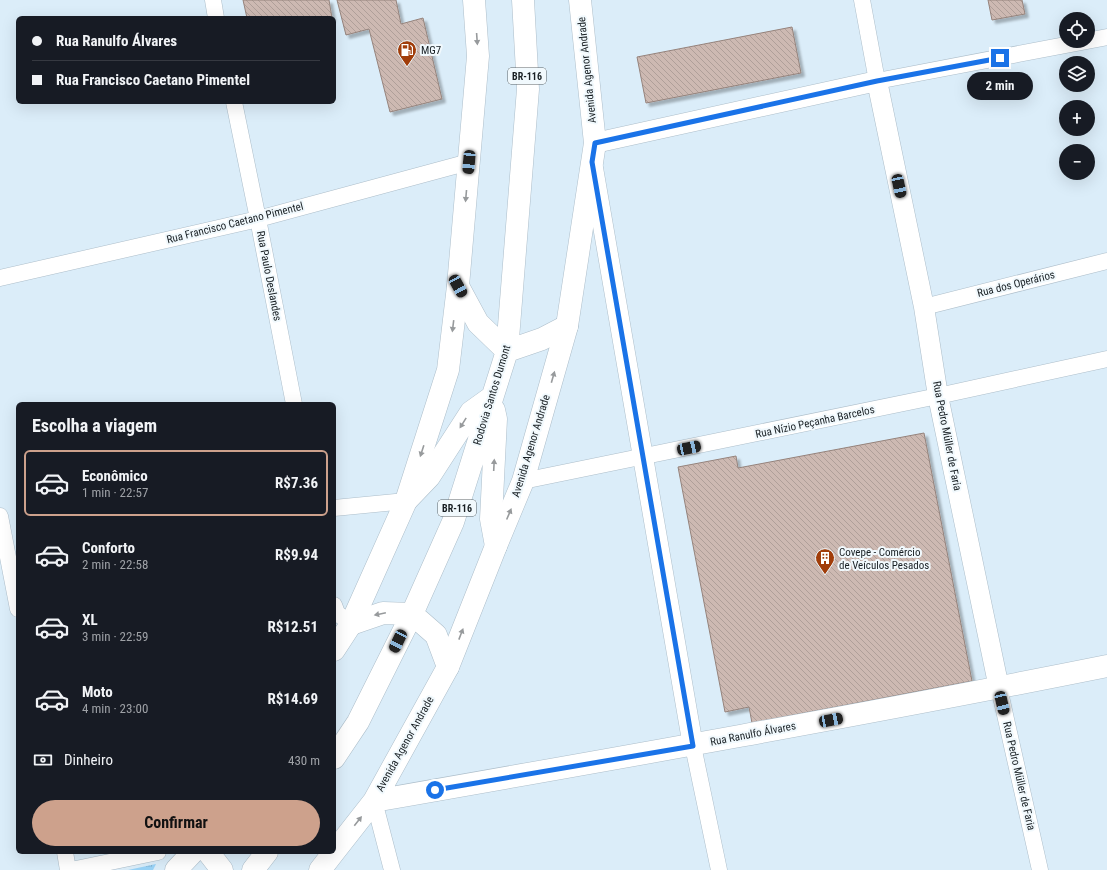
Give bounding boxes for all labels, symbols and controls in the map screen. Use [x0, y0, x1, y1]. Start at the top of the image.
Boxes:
map controls [1059, 12, 1095, 180]
button: locate [1059, 12, 1095, 48]
street label: Avenida Agenor Andrade [575, 16, 599, 124]
text: Rua Ranulfo Álvares [56, 32, 177, 50]
one-way arrow [473, 33, 480, 45]
fuel station icon: MG7 [396, 39, 418, 67]
place label: MG7 [421, 44, 441, 57]
route end [991, 49, 1009, 67]
button: layers [1059, 56, 1095, 92]
road number: BR-116 [508, 68, 546, 84]
text: Rua Francisco Caetano Pimentel [56, 71, 250, 89]
callout: 2 min [967, 72, 1033, 100]
text: 2 min [986, 78, 1014, 93]
button: + [1059, 100, 1095, 136]
button: − [1059, 144, 1095, 180]
car [462, 150, 476, 174]
car [891, 173, 907, 199]
one-way arrow [462, 190, 469, 202]
street label: Rua Francisco Caetano Pimentel [165, 200, 305, 246]
street label: Rua Paulo Deslandes [254, 230, 284, 322]
street label: Rua dos Operários [976, 268, 1056, 300]
car [447, 273, 469, 299]
one-way arrow [450, 320, 456, 332]
street label: Rodovia Santos Dumont [471, 343, 513, 447]
one-way arrow [550, 370, 556, 382]
street label: Rua Pedro Müller de Faria [930, 380, 964, 492]
street label: Avenida Agenor Andrade [509, 393, 553, 499]
street label: Rua Nízio Peçanha Barcelos [754, 403, 876, 441]
text: Escolha a viagem [32, 415, 157, 436]
one-way arrow [460, 417, 467, 429]
car [676, 440, 702, 456]
one-way arrow [419, 446, 425, 458]
one-way arrow [490, 459, 497, 471]
icon: car [34, 465, 70, 501]
text: Econômico [82, 467, 148, 485]
text: R$7.36 [275, 474, 318, 492]
text: 1 min · 22:57 [82, 485, 148, 500]
road number: BR-116 [438, 500, 476, 516]
one-way arrow [506, 508, 512, 519]
icon: car [34, 537, 70, 573]
text: Conforto [82, 539, 135, 557]
text: R$9.94 [275, 546, 318, 564]
place label: Covepe - Comércio de Veículos Pesados [839, 546, 929, 572]
building icon: Covepe - Comércio de Veículos Pesados [814, 547, 836, 575]
text: 2 min · 22:58 [82, 557, 148, 572]
icon: car [34, 609, 70, 645]
text: XL [82, 611, 98, 629]
one-way arrow [374, 612, 387, 618]
text: R$12.51 [267, 618, 318, 636]
car [387, 628, 409, 654]
one-way arrow [458, 628, 464, 640]
text: 3 min · 22:59 [82, 629, 148, 644]
icon: car [34, 681, 70, 717]
text: Moto [82, 683, 113, 701]
text: R$14.69 [267, 690, 318, 708]
car [993, 690, 1011, 716]
street label: Avenida Agenor Andrade [373, 694, 437, 794]
text: 4 min · 23:00 [82, 701, 148, 716]
car [818, 712, 844, 728]
street label: Rua Ranulfo Álvares [709, 719, 797, 749]
street label: Rua Pedro Müller de Faria [1000, 720, 1038, 832]
icon: cash [32, 749, 54, 771]
text: Dinheiro [64, 751, 113, 769]
text: 430 m [288, 753, 320, 768]
route start [426, 781, 444, 799]
button: Confirmar [32, 800, 320, 846]
one-way arrow [354, 816, 362, 827]

